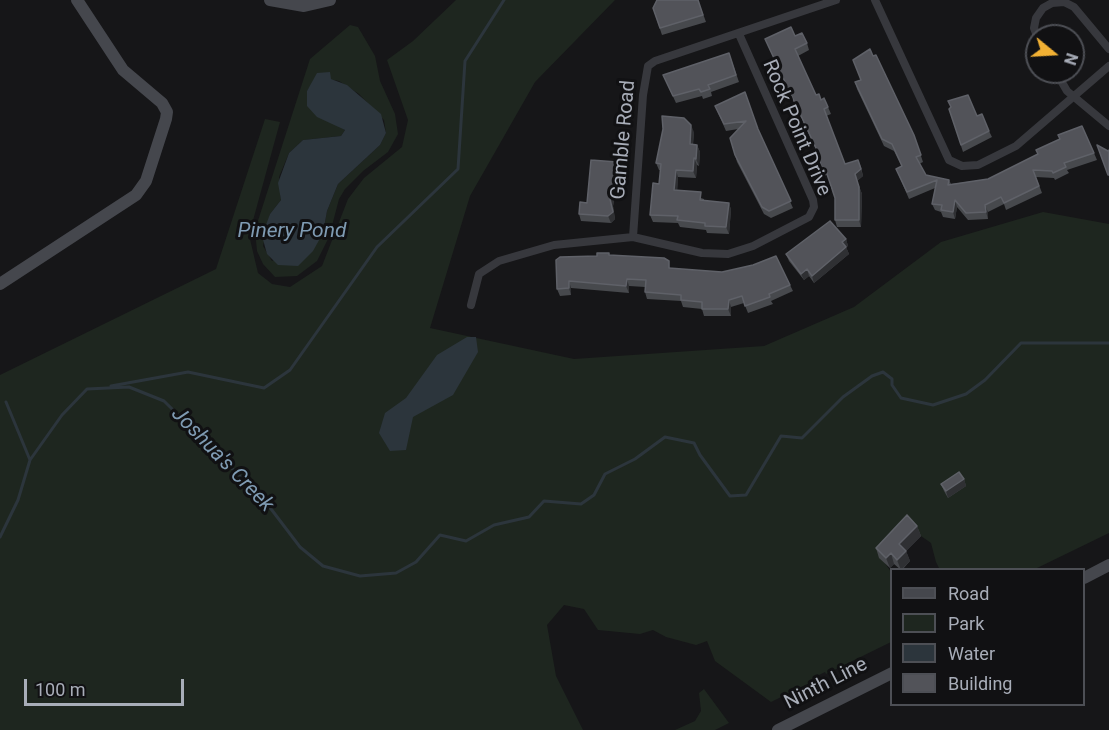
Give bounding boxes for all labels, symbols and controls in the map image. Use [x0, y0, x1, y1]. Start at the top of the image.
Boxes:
north arrow [1025, 24, 1085, 84]
text: N [1060, 51, 1081, 67]
street label: Rock Point Drive [757, 56, 835, 200]
street label: Gamble Road [607, 79, 641, 201]
water label: Pinery Pond [238, 219, 346, 245]
water label: Joshua's Creek [166, 402, 278, 518]
legend [890, 568, 1085, 706]
text: Road [948, 583, 989, 604]
text: Park [948, 613, 984, 634]
text: Water [948, 643, 995, 664]
street label: Ninth Line [780, 653, 872, 715]
scale bar [27, 667, 188, 705]
text: Building [948, 673, 1012, 694]
text: 100 m [35, 679, 86, 700]

